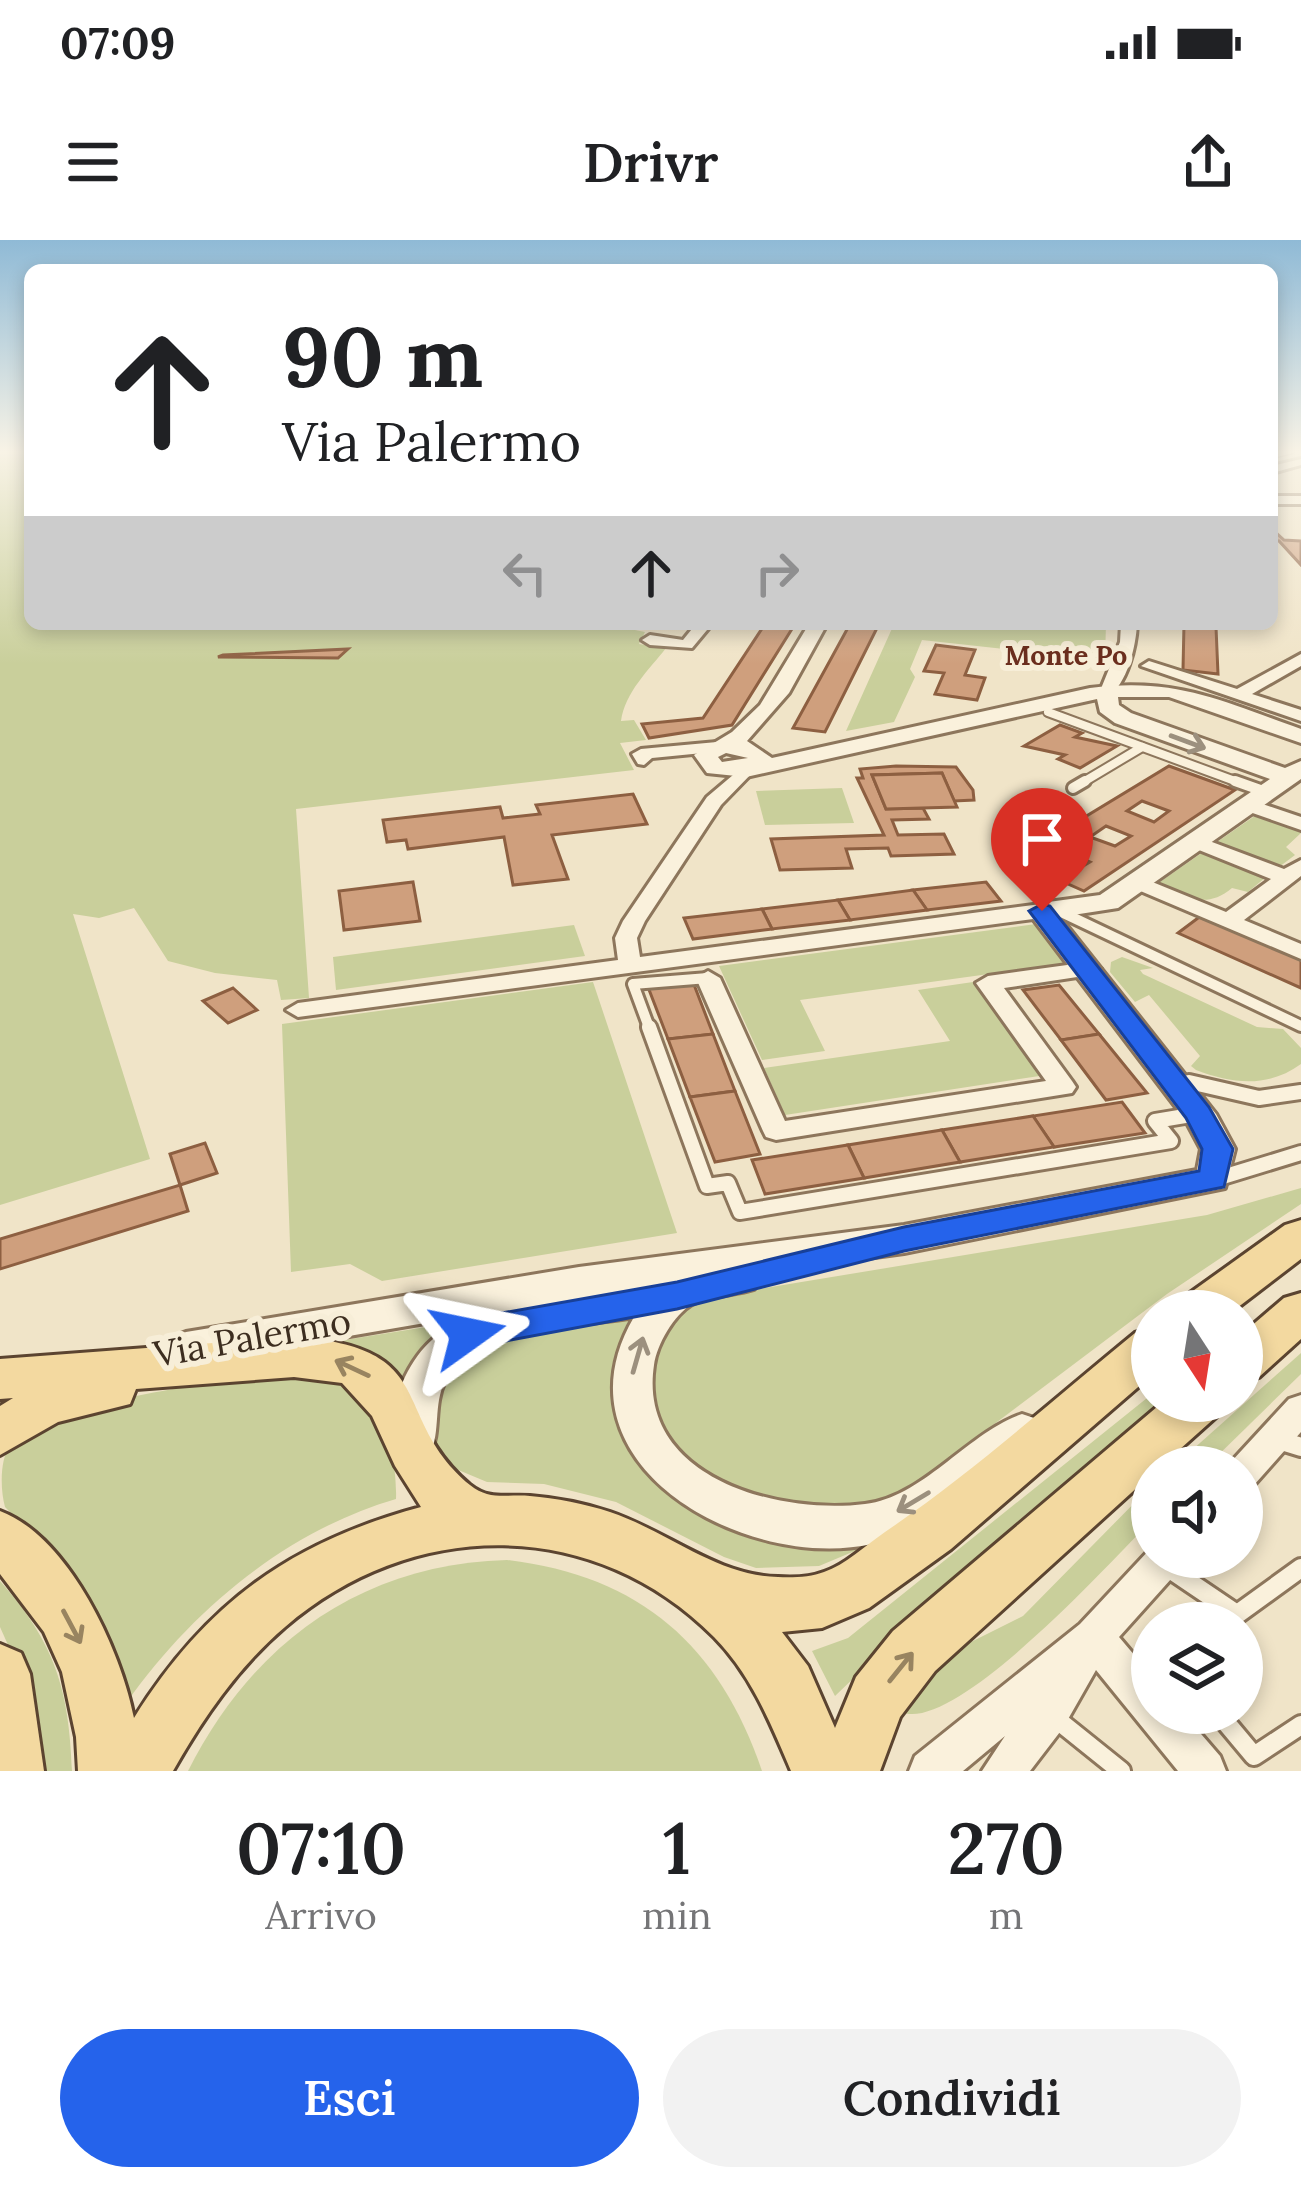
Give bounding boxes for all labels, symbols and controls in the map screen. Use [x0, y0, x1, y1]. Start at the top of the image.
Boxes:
text: 07:09 [60, 14, 176, 71]
text: Drivr [583, 128, 718, 197]
icon: menu [60, 129, 126, 195]
icon: share [1175, 129, 1241, 195]
text: 90 m [282, 302, 483, 410]
icon: ahead [84, 312, 240, 468]
text: Via Palermo [282, 407, 581, 476]
icon: left [492, 540, 558, 606]
icon: ahead [618, 540, 684, 606]
icon: right [744, 540, 810, 606]
district label: Monte Po [1005, 638, 1127, 672]
one-way arrow [1169, 733, 1206, 754]
pin [991, 788, 1093, 911]
icon: arrive [1009, 806, 1075, 872]
position arrow [405, 1271, 531, 1397]
north arrow [1131, 1290, 1263, 1422]
map controls [1131, 1290, 1263, 1734]
street label: Via Palermo [149, 1297, 354, 1377]
one-way arrow [628, 1337, 650, 1375]
one-way arrow [335, 1356, 371, 1378]
button: sound [1131, 1446, 1263, 1578]
one-way arrow [896, 1491, 931, 1515]
button: layers [1131, 1602, 1263, 1734]
one-way arrow [62, 1608, 85, 1644]
one-way arrow [887, 1652, 914, 1684]
text: 07:10 [236, 1802, 406, 1894]
text: 1 [663, 1802, 691, 1894]
text: 270 [948, 1802, 1065, 1894]
text: Arrivo [265, 1890, 377, 1940]
text: min [642, 1890, 712, 1940]
text: m [989, 1890, 1024, 1940]
button: Esci [60, 2029, 639, 2167]
button: Condividi [663, 2029, 1241, 2167]

